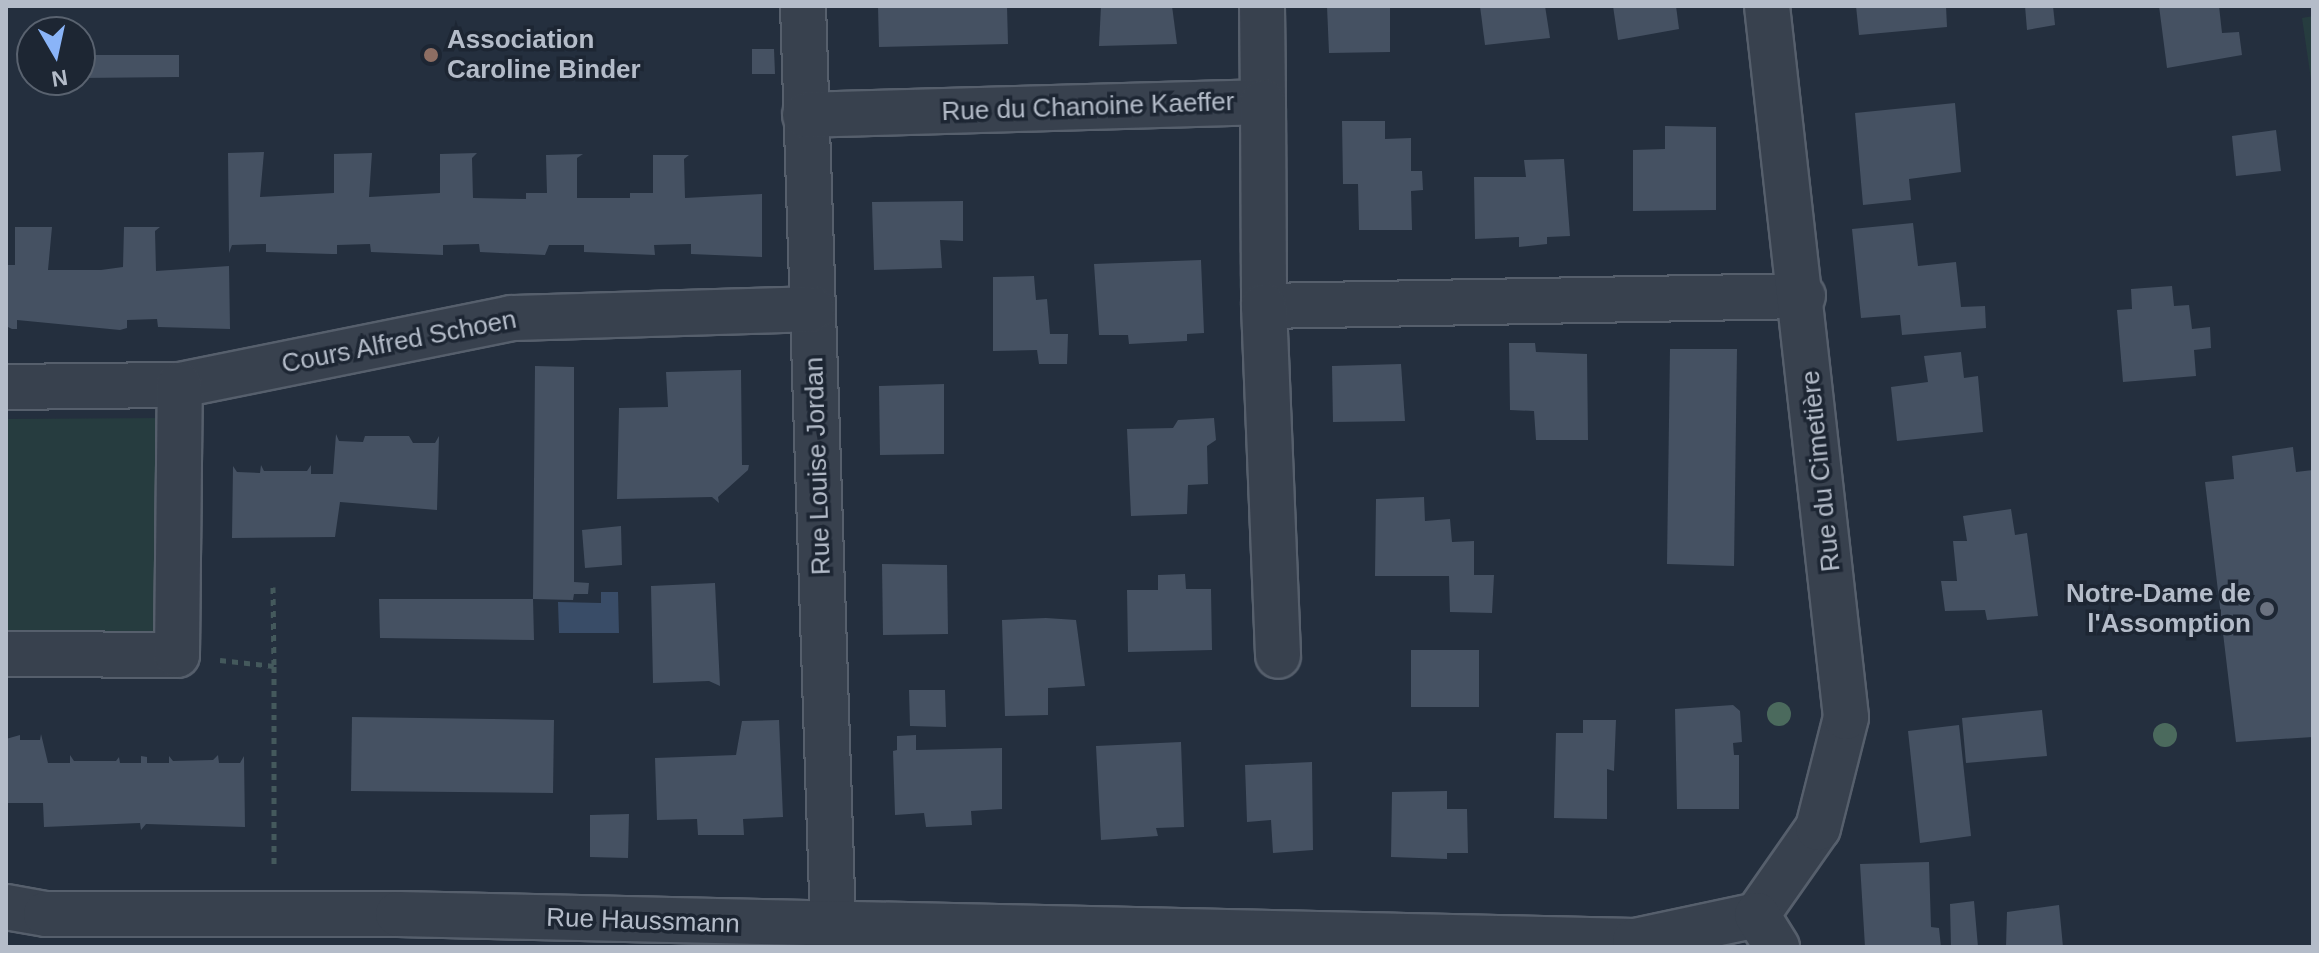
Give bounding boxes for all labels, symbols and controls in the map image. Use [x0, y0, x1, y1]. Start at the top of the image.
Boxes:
north arrow [16, 16, 96, 96]
place label: Association Caroline Binder [447, 24, 641, 86]
marker: Association Caroline Binder [422, 46, 440, 64]
text: N [50, 65, 69, 92]
street label: Rue du Chanoine Kaeffer [941, 86, 1235, 128]
street label: Cours Alfred Schoen [278, 304, 520, 380]
street label: Rue Louise Jordan [799, 356, 837, 576]
street label: Rue du Cimetière [1795, 369, 1847, 573]
place label: Notre-Dame de l'Assomption [2066, 578, 2251, 640]
marker: Notre-Dame de l'Assomption [2258, 600, 2276, 618]
street label: Rue Haussmann [546, 902, 740, 940]

